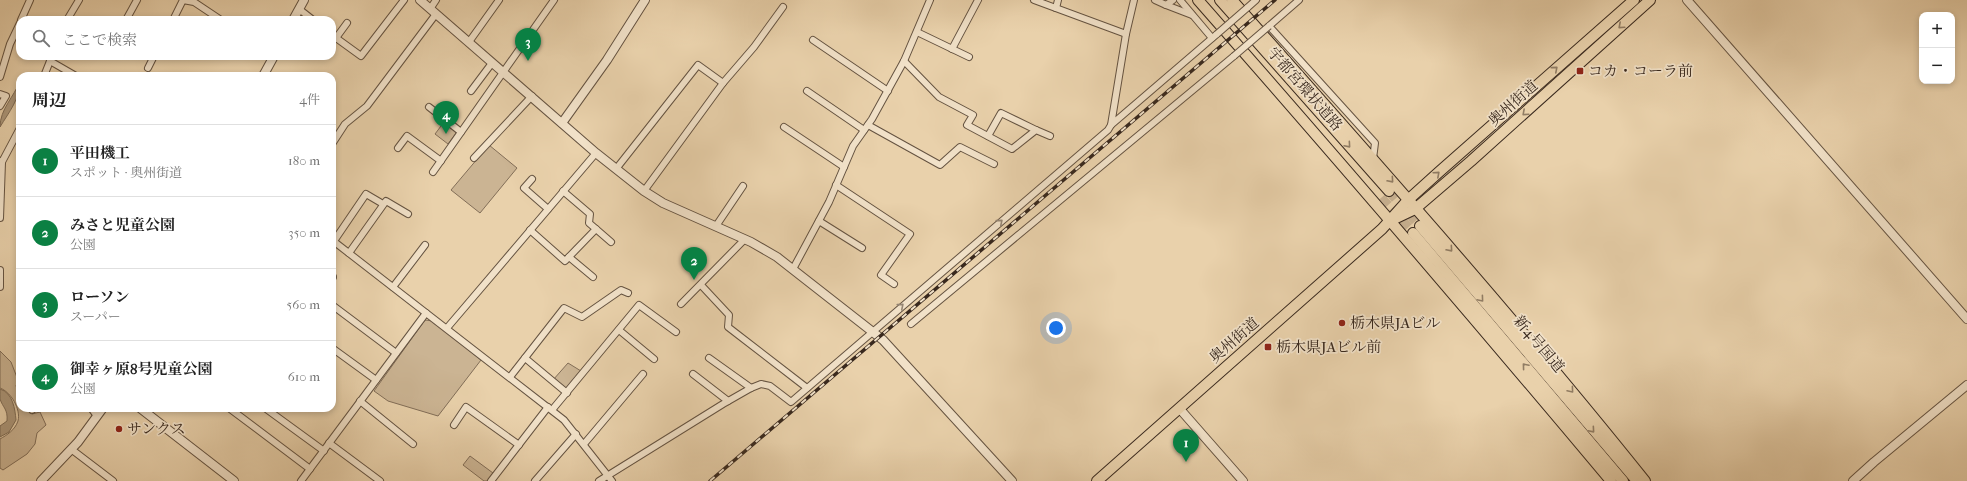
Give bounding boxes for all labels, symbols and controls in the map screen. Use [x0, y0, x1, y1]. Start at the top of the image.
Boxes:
map controls [1919, 12, 1955, 84]
button: + [1919, 12, 1955, 48]
search box [16, 16, 336, 60]
one-way arrow [1619, 21, 1626, 28]
icon: search [30, 27, 52, 49]
pin: 3 [515, 28, 541, 61]
text: ここで検索 [62, 31, 137, 49]
street label: 宇都宮環状道路 [1264, 43, 1346, 135]
button: − [1919, 48, 1955, 84]
place label: コカ・コーラ前 [1588, 62, 1693, 80]
marker: コカ・コーラ前 [1575, 66, 1585, 76]
one-way arrow [1551, 67, 1558, 74]
street label: 奥州街道 [1485, 76, 1541, 130]
text: 周辺 [32, 90, 66, 110]
text: 4件 [299, 92, 320, 107]
pin: 4 [433, 101, 459, 134]
one-way arrow [1522, 108, 1529, 115]
one-way arrow [1343, 140, 1350, 147]
text: 平田機工 [70, 144, 130, 162]
text: 1 [43, 153, 47, 168]
text: 180 m [288, 153, 320, 168]
text: スポット · 奥州街道 [70, 165, 182, 180]
one-way arrow [1432, 171, 1440, 179]
one-way arrow [1386, 175, 1393, 182]
text: みさと児童公園 [70, 216, 175, 234]
one-way arrow [996, 219, 1003, 226]
text: 2 [42, 225, 48, 240]
text: 350 m [288, 225, 320, 240]
text: 公園 [70, 237, 96, 252]
one-way arrow [1445, 244, 1452, 251]
pin: 2 [681, 247, 707, 280]
text: ローソン [70, 288, 129, 306]
one-way arrow [1476, 294, 1483, 301]
text: 3 [42, 297, 48, 312]
text: 560 m [287, 297, 320, 312]
one-way arrow [897, 303, 904, 310]
text: スーパー [70, 309, 121, 324]
street label: 新4号国道 [1510, 312, 1568, 376]
street label: 奥州街道 [1205, 314, 1263, 366]
place label: 栃木県JAビル [1350, 314, 1440, 332]
your location [1046, 318, 1066, 338]
marker: 栃木県JAビル [1337, 318, 1347, 328]
place label: 栃木県JAビル前 [1276, 338, 1381, 356]
marker: 栃木県JAビル前 [1263, 342, 1273, 352]
text: 御幸ヶ原8号児童公園 [70, 360, 213, 378]
one-way arrow [1523, 363, 1530, 371]
text: 4 [41, 369, 49, 384]
text: 610 m [288, 369, 320, 384]
text: 公園 [70, 381, 96, 396]
one-way arrow [1567, 385, 1574, 393]
place label: サンクス [127, 420, 186, 438]
marker: サンクス [114, 424, 124, 434]
one-way arrow [1587, 425, 1595, 433]
pin: 1 [1173, 429, 1199, 462]

